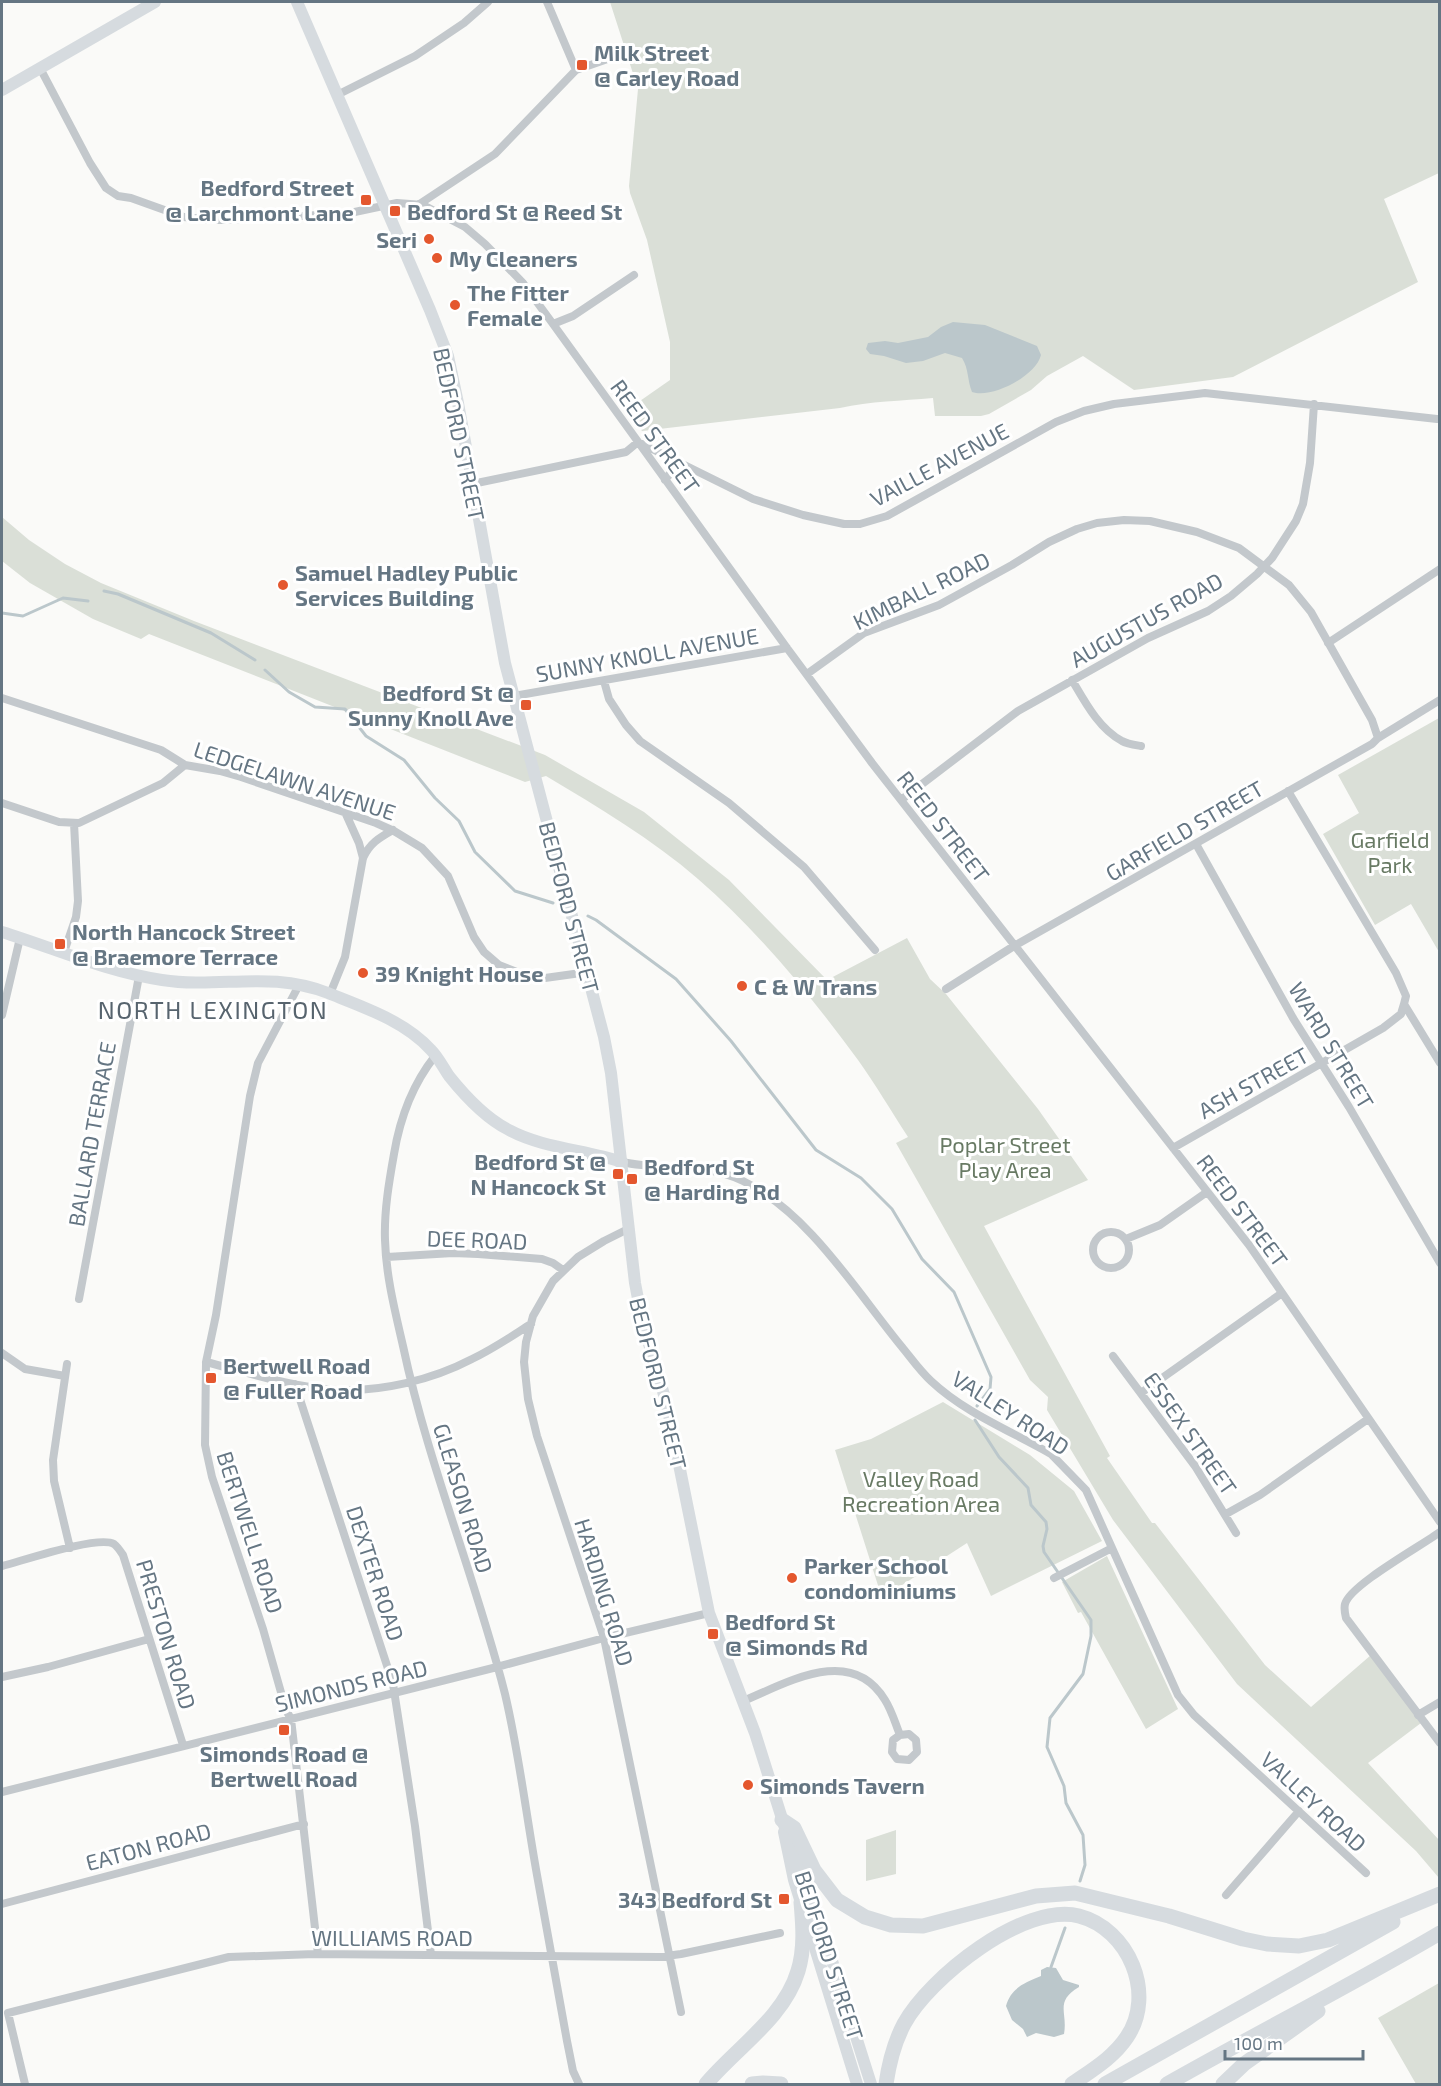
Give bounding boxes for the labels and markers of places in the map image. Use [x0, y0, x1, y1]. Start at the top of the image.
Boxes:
place label: Milk Street @ Carley Road [594, 39, 739, 91]
marker: Milk Street @ Carley Road [575, 58, 589, 72]
place label: Bedford Street @ Larchmont Lane [165, 174, 354, 225]
marker: Bedford Street @ Larchmont Lane [359, 193, 373, 207]
place label: Bedford St @ Reed St [407, 198, 622, 224]
marker: Bedford St @ Reed St [388, 204, 402, 218]
place label: Seri [376, 226, 417, 252]
marker: Seri [422, 232, 436, 246]
place label: My Cleaners [449, 245, 578, 272]
marker: My Cleaners [430, 251, 444, 265]
place label: The Fitter Female [467, 279, 569, 330]
marker: The Fitter Female [448, 298, 462, 312]
place label: Samuel Hadley Public Services Building [295, 559, 518, 610]
marker: Samuel Hadley Public Services Building [276, 578, 290, 592]
place label: Bedford St @ Sunny Knoll Ave [348, 679, 514, 731]
marker: Bedford St @ Sunny Knoll Ave [519, 698, 533, 712]
place label: North Hancock Street @ Braemore Terrace [72, 918, 295, 969]
marker: North Hancock Street @ Braemore Terrace [53, 937, 67, 951]
place label: 39 Knight House [375, 960, 544, 986]
marker: 39 Knight House [356, 966, 370, 980]
place label: C & W Trans [754, 973, 877, 999]
marker: C & W Trans [735, 979, 749, 993]
place label: Bedford St @ N Hancock St [470, 1148, 606, 1199]
place label: Bedford St @ Harding Rd [644, 1153, 780, 1204]
marker: Bedford St @ N Hancock St [611, 1167, 625, 1181]
marker: Bedford St @ Harding Rd [625, 1172, 639, 1186]
place label: Bertwell Road @ Fuller Road [223, 1352, 370, 1403]
marker: Bertwell Road @ Fuller Road [204, 1371, 218, 1385]
place label: Parker School condominiums [804, 1552, 956, 1603]
marker: Parker School condominiums [785, 1571, 799, 1585]
place label: Bedford St @ Simonds Rd [725, 1608, 868, 1659]
marker: Bedford St @ Simonds Rd [706, 1627, 720, 1641]
marker: Simonds Road @ Bertwell Road [277, 1723, 291, 1737]
place label: Simonds Road @ Bertwell Road [200, 1740, 368, 1791]
place label: Simonds Tavern [760, 1772, 925, 1798]
marker: Simonds Tavern [741, 1778, 755, 1792]
place label: 343 Bedford St [618, 1886, 772, 1912]
marker: 343 Bedford St [777, 1892, 791, 1906]

